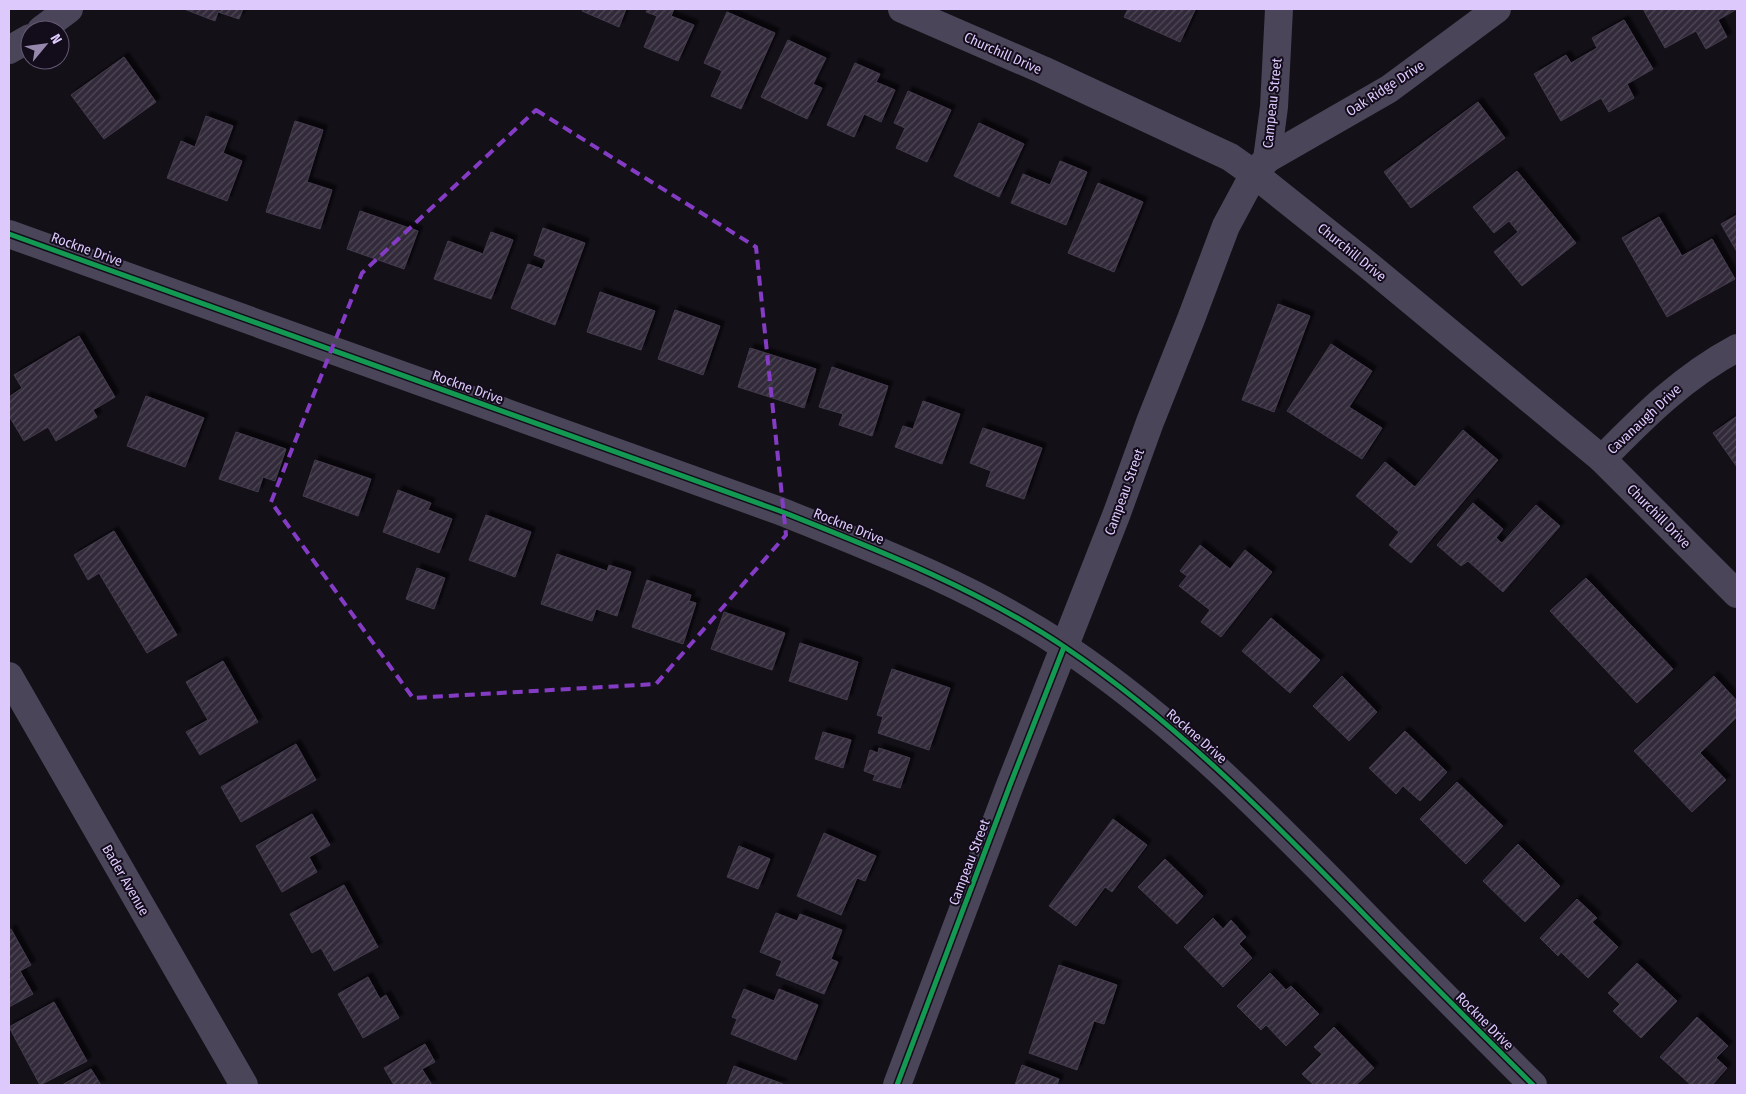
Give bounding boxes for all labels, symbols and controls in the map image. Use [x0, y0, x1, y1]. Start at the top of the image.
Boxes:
north arrow [20, 20, 70, 70]
street label: Churchill Drive [961, 29, 1044, 78]
text: N [46, 31, 65, 47]
street label: Campeau Street [1259, 57, 1286, 149]
street label: Oak Ridge Drive [1343, 57, 1428, 120]
street label: Churchill Drive [1314, 220, 1389, 285]
street label: Rockne Drive [49, 229, 125, 270]
street label: Rockne Drive [430, 367, 506, 408]
street label: Cavanaugh Drive [1604, 381, 1685, 458]
street label: Campeau Street [1101, 446, 1148, 538]
street label: Churchill Drive [1623, 481, 1694, 552]
street label: Rockne Drive [811, 505, 887, 548]
street label: Rockne Drive [1163, 706, 1230, 767]
street label: Campeau Street [945, 816, 994, 908]
street label: Bader Avenue [98, 842, 153, 919]
street label: Rockne Drive [1452, 989, 1517, 1054]

